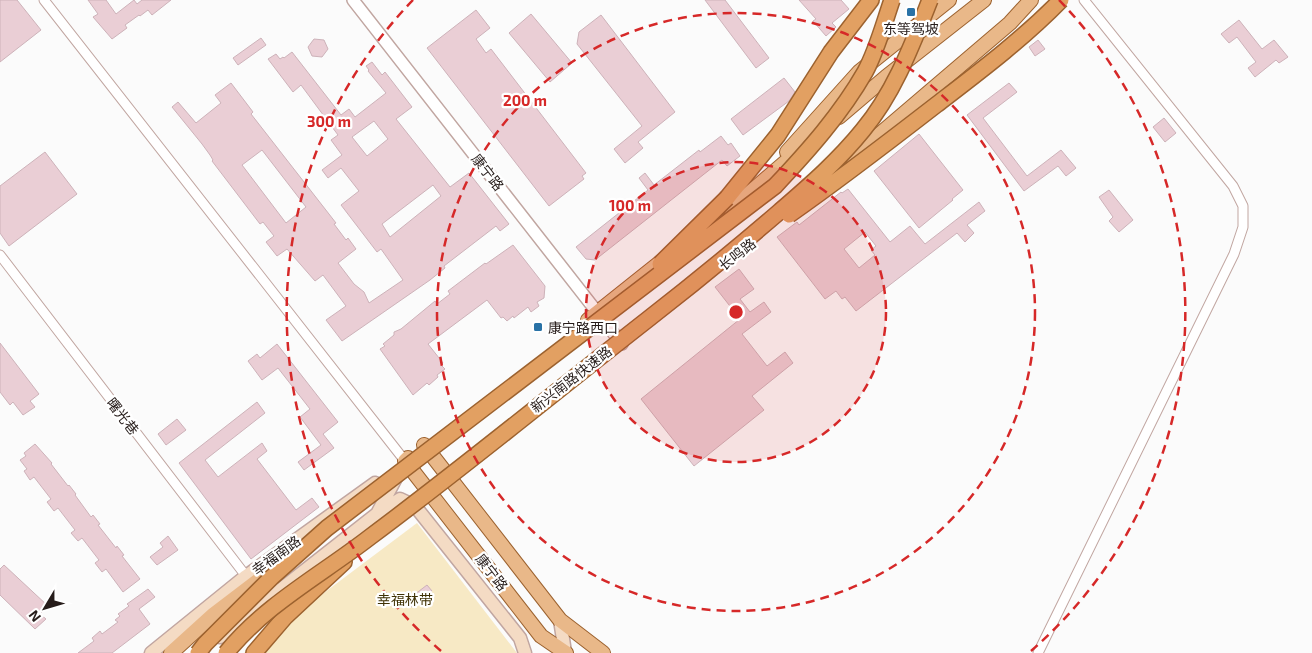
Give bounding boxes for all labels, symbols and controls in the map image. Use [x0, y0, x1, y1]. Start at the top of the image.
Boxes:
marker: 东等驾坡 [905, 6, 917, 18]
place label: 东等驾坡 [883, 20, 939, 37]
text: 200 m [503, 91, 547, 109]
text: 300 m [307, 112, 351, 130]
street label: 康宁路 [468, 150, 508, 194]
text: 100 m [609, 196, 651, 214]
street label: 长鸣路 [715, 234, 759, 274]
centre of rings [727, 303, 745, 321]
place label: 康宁路西口 [548, 319, 618, 336]
marker: 康宁路西口 [532, 321, 544, 333]
street label: 新兴南路快速路 [527, 342, 615, 416]
street label: 曙光巷 [103, 394, 143, 438]
street label: 幸福南路 [248, 532, 304, 578]
street label: 康宁路 [472, 550, 512, 594]
north arrow [20, 583, 70, 633]
park label: 幸福林带 [377, 591, 433, 608]
text: N [25, 607, 44, 626]

